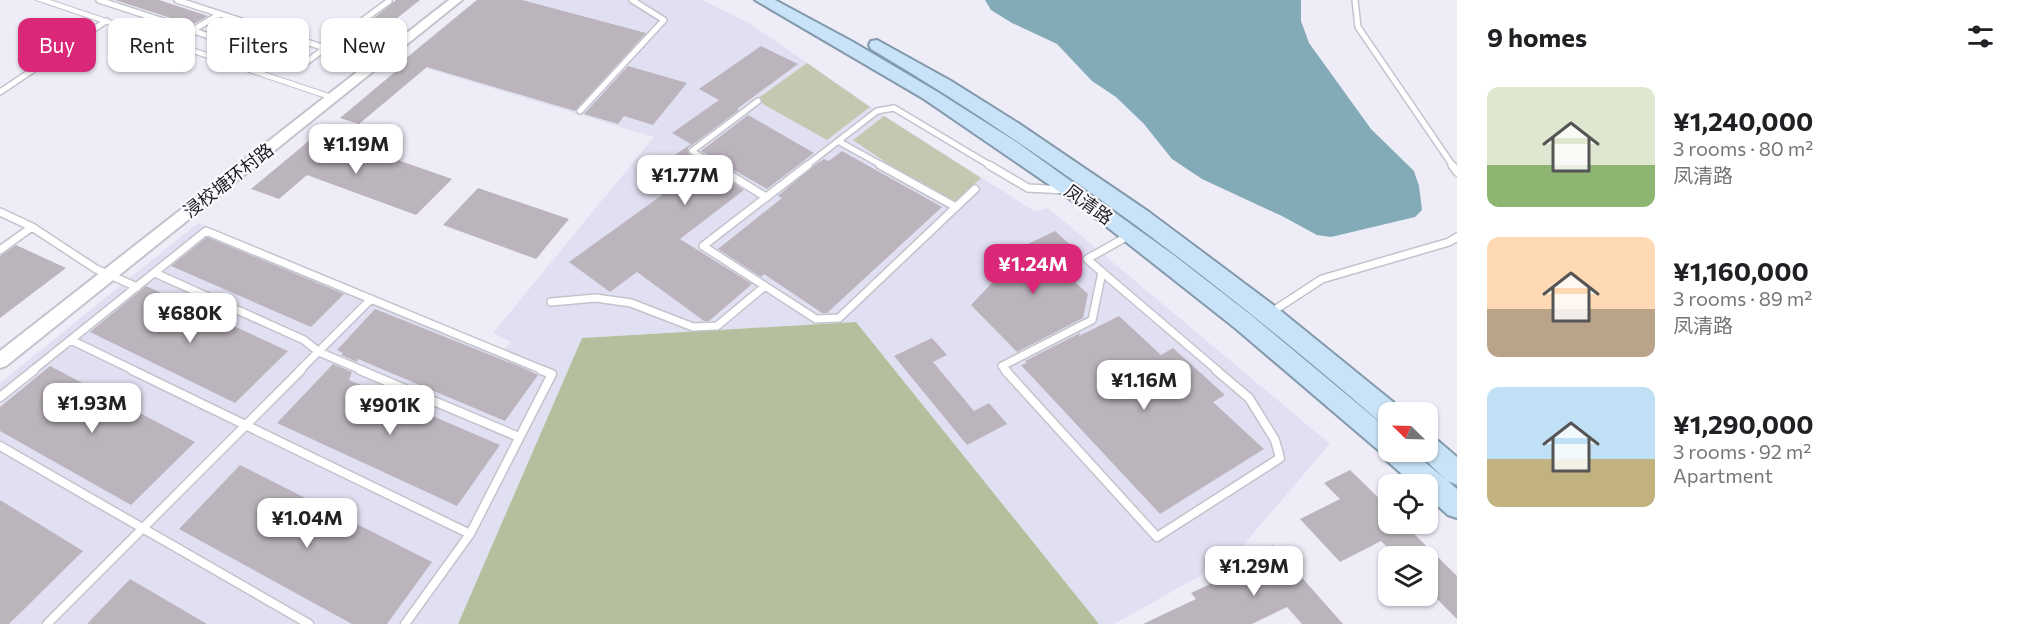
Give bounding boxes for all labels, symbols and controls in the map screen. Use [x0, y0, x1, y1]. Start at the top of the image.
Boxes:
chip: Buy [18, 18, 96, 72]
chip: Rent [108, 18, 195, 72]
chip: Filters [207, 18, 309, 72]
chip: New [321, 18, 407, 72]
icon: filters [1964, 20, 1997, 53]
text: 9 homes [1487, 21, 1587, 52]
text: ¥1,240,000 [1673, 105, 1813, 136]
icon: home [1535, 111, 1607, 183]
pin: ¥1.19M [307, 124, 405, 175]
text: ¥1.19M [323, 131, 389, 155]
text: 3 rooms · 80 m² [1673, 136, 1813, 160]
street label: 浸校塘环村路 [179, 138, 277, 222]
pin: ¥1.77M [636, 155, 734, 206]
text: ¥1.77M [651, 162, 719, 186]
text: 凤清路 [1673, 163, 1733, 187]
street label: 凤清路 [1061, 179, 1117, 229]
pin: ¥1.24M [984, 244, 1082, 295]
text: ¥1.24M [998, 251, 1068, 275]
text: ¥1,160,000 [1673, 255, 1809, 286]
icon: home [1535, 261, 1607, 333]
text: 3 rooms · 89 m² [1673, 286, 1812, 310]
pin: ¥680K [148, 293, 232, 344]
text: ¥680K [158, 300, 222, 324]
text: 凤清路 [1673, 313, 1733, 337]
pin: ¥1.16M [1095, 360, 1193, 411]
text: ¥1.16M [1111, 367, 1177, 391]
pin: ¥1.93M [43, 383, 141, 434]
pin: ¥901K [348, 385, 432, 436]
text: ¥1.93M [57, 390, 127, 414]
text: ¥901K [359, 392, 421, 416]
north arrow [1378, 402, 1438, 462]
map controls [1378, 402, 1438, 606]
text: ¥1,290,000 [1673, 408, 1813, 439]
icon: home [1535, 411, 1607, 483]
text: 3 rooms · 92 m² [1673, 439, 1811, 463]
text: Apartment [1673, 463, 1773, 487]
button: locate [1378, 474, 1438, 534]
pin: ¥1.04M [258, 498, 356, 549]
text: ¥1.04M [271, 505, 343, 529]
pin: ¥1.29M [1205, 546, 1303, 597]
button: layers [1378, 546, 1438, 606]
text: ¥1.29M [1219, 553, 1289, 577]

